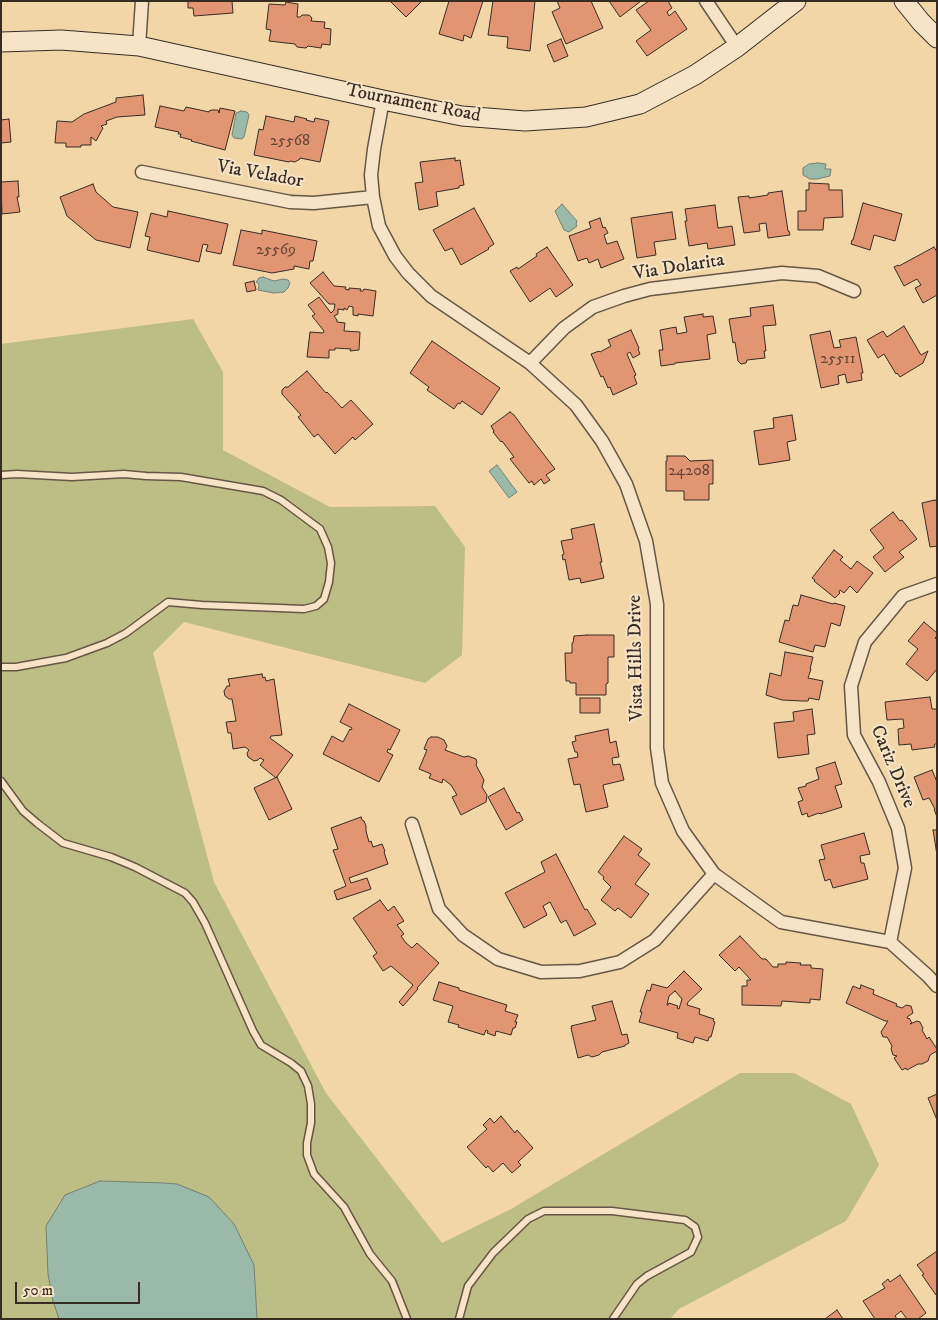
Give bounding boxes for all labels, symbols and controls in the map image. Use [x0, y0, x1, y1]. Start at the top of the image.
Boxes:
street label: Tournament Road [343, 80, 483, 128]
house number: 25568 [270, 132, 310, 152]
street label: Via Velador [215, 156, 305, 194]
house number: 25569 [256, 241, 296, 261]
street label: Via Dolarita [632, 250, 726, 286]
house number: 25511 [820, 350, 856, 370]
house number: 24208 [668, 462, 710, 482]
street label: Vista Hills Drive [624, 595, 650, 721]
street label: Cariz Drive [864, 722, 920, 812]
scale bar [18, 1272, 142, 1304]
text: 50 m [23, 1281, 53, 1300]

